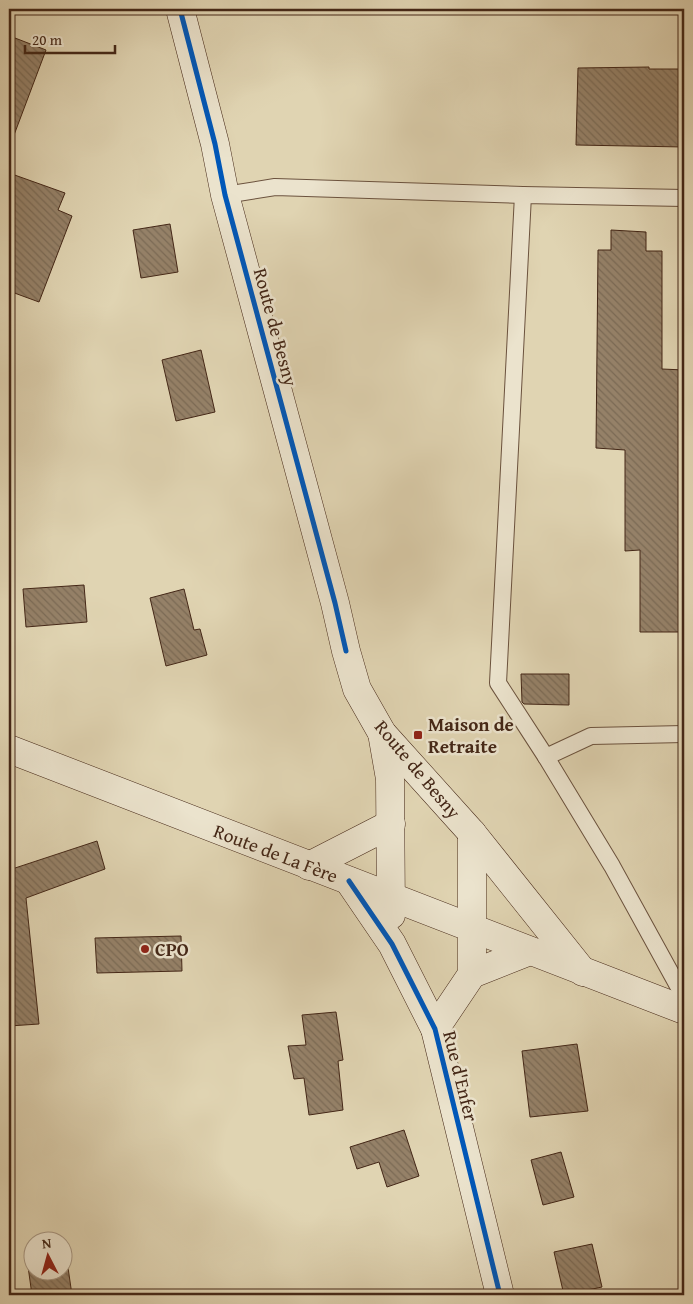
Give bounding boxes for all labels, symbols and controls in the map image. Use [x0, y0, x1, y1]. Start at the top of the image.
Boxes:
scale bar [25, 22, 115, 54]
text: 20 m [32, 29, 63, 50]
street label: Route de Besny [247, 265, 305, 390]
place label: Maison de Retraite [428, 710, 514, 760]
street label: Route de Besny [368, 714, 468, 825]
marker: Maison de Retraite [412, 729, 424, 741]
street label: Route de La Fère [210, 816, 342, 890]
place label: CPO [155, 935, 189, 963]
marker: CPO [139, 943, 151, 955]
street label: Rue d'Enfer [436, 1028, 486, 1124]
north arrow [22, 1232, 72, 1282]
text: N [41, 1233, 53, 1254]

